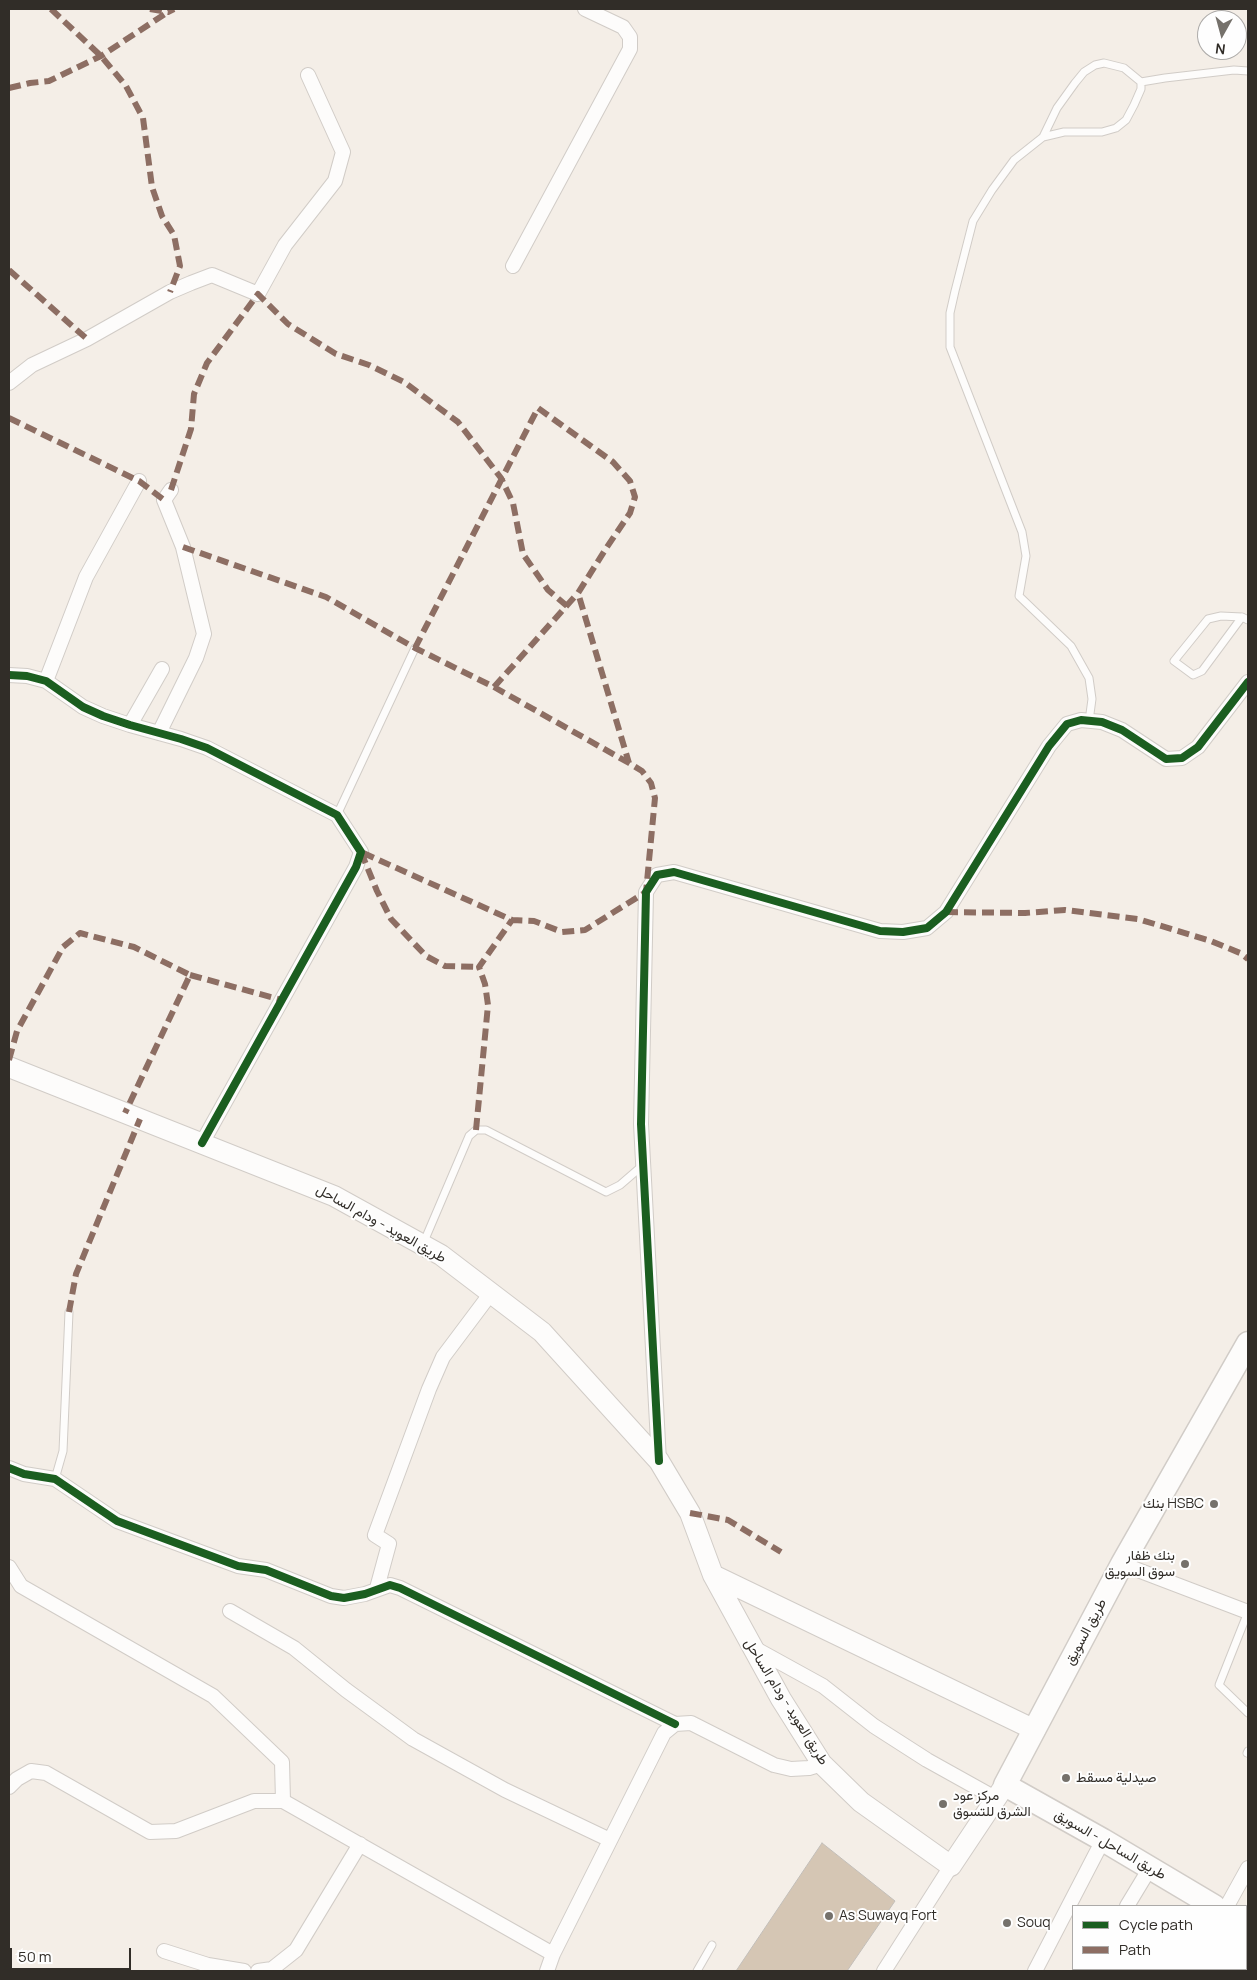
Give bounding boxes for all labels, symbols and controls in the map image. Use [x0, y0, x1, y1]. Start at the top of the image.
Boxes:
north arrow [1197, 10, 1247, 60]
text: N [1214, 39, 1226, 59]
street label: طريق العويد - ودام الساحل [313, 1181, 449, 1267]
place label: بنك HSBC [1143, 1496, 1204, 1512]
marker: بنك HSBC [1208, 1498, 1220, 1510]
place label: بنك ظفار سوق السويق [1105, 1548, 1175, 1580]
marker: بنك ظفار سوق السويق [1179, 1558, 1191, 1570]
street label: طريق السويق [1061, 1596, 1111, 1668]
street label: طريق العويد - ودام الساحل [740, 1636, 832, 1768]
place label: صيدلية مسقط [1076, 1770, 1156, 1786]
marker: صيدلية مسقط [1060, 1772, 1072, 1784]
place label: مركز عود الشرق للتسوق [953, 1788, 1031, 1820]
marker: مركز عود الشرق للتسوق [937, 1798, 949, 1810]
street label: طريق الساحل - السويق [1051, 1806, 1169, 1884]
legend [1072, 1905, 1247, 1970]
place label: As Suwayq Fort [839, 1908, 937, 1924]
marker: As Suwayq Fort [823, 1910, 835, 1922]
text: Cycle path [1119, 1914, 1193, 1935]
place label: Souq [1017, 1915, 1051, 1931]
marker: Souq [1001, 1917, 1013, 1929]
scale bar [12, 1938, 134, 1970]
text: Path [1119, 1939, 1151, 1960]
text: 50 m [18, 1946, 52, 1967]

